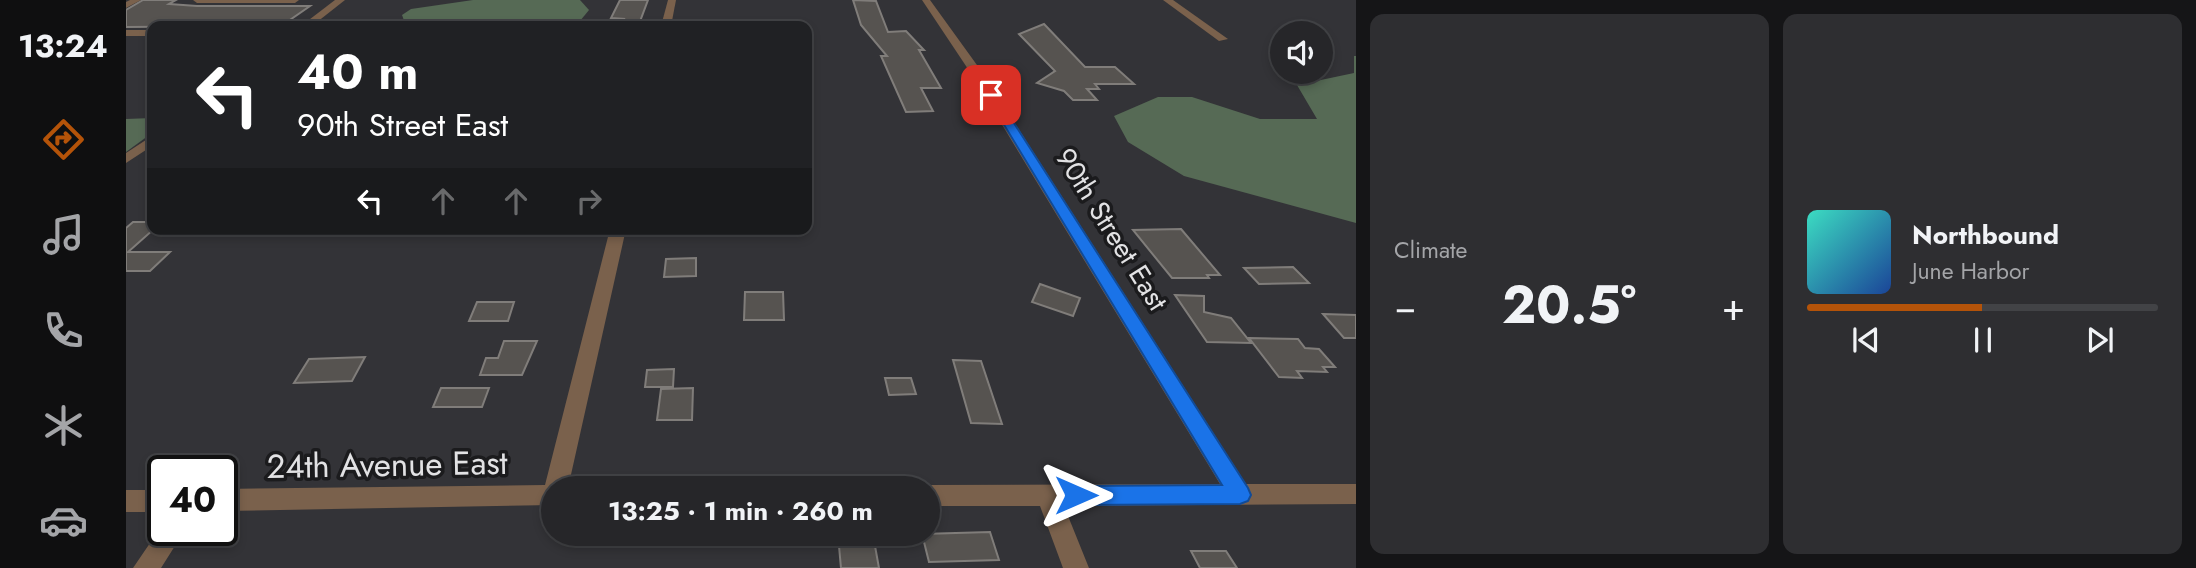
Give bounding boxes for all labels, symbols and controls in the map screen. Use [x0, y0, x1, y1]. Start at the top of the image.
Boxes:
map controls [1270, 21, 1333, 84]
button: sound [1270, 21, 1333, 84]
text: 13:24 [18, 23, 108, 69]
text: 40 m [297, 37, 419, 107]
icon: left [182, 49, 273, 140]
pin [961, 65, 1021, 125]
icon: arrive [972, 76, 1010, 114]
text: 90th Street East [297, 102, 508, 148]
icon: directions [39, 115, 88, 164]
street label: 90th Street East [1045, 140, 1178, 319]
icon: left [351, 182, 389, 220]
icon: ahead [424, 182, 462, 220]
icon: ahead [497, 182, 535, 220]
icon: right [570, 182, 608, 220]
icon: music [39, 210, 88, 259]
text: Northbound [1912, 216, 2059, 254]
text: Climate [1394, 233, 1467, 267]
text: June Harbor [1912, 254, 2029, 288]
text: 20.5° [1502, 267, 1636, 343]
text: − [1394, 279, 1416, 334]
text: + [1722, 279, 1745, 334]
icon: phone [39, 306, 88, 355]
icon: previous [1847, 321, 1885, 359]
icon: pause [1964, 321, 2002, 359]
icon: next [2081, 321, 2119, 359]
icon: climate [39, 401, 88, 450]
street label: 24th Avenue East [266, 439, 508, 490]
speed limit sign: 40 [147, 455, 238, 546]
position arrow [1039, 458, 1113, 532]
text: 13:25 · 1 min · 260 m [608, 492, 873, 530]
icon: car [39, 496, 88, 545]

